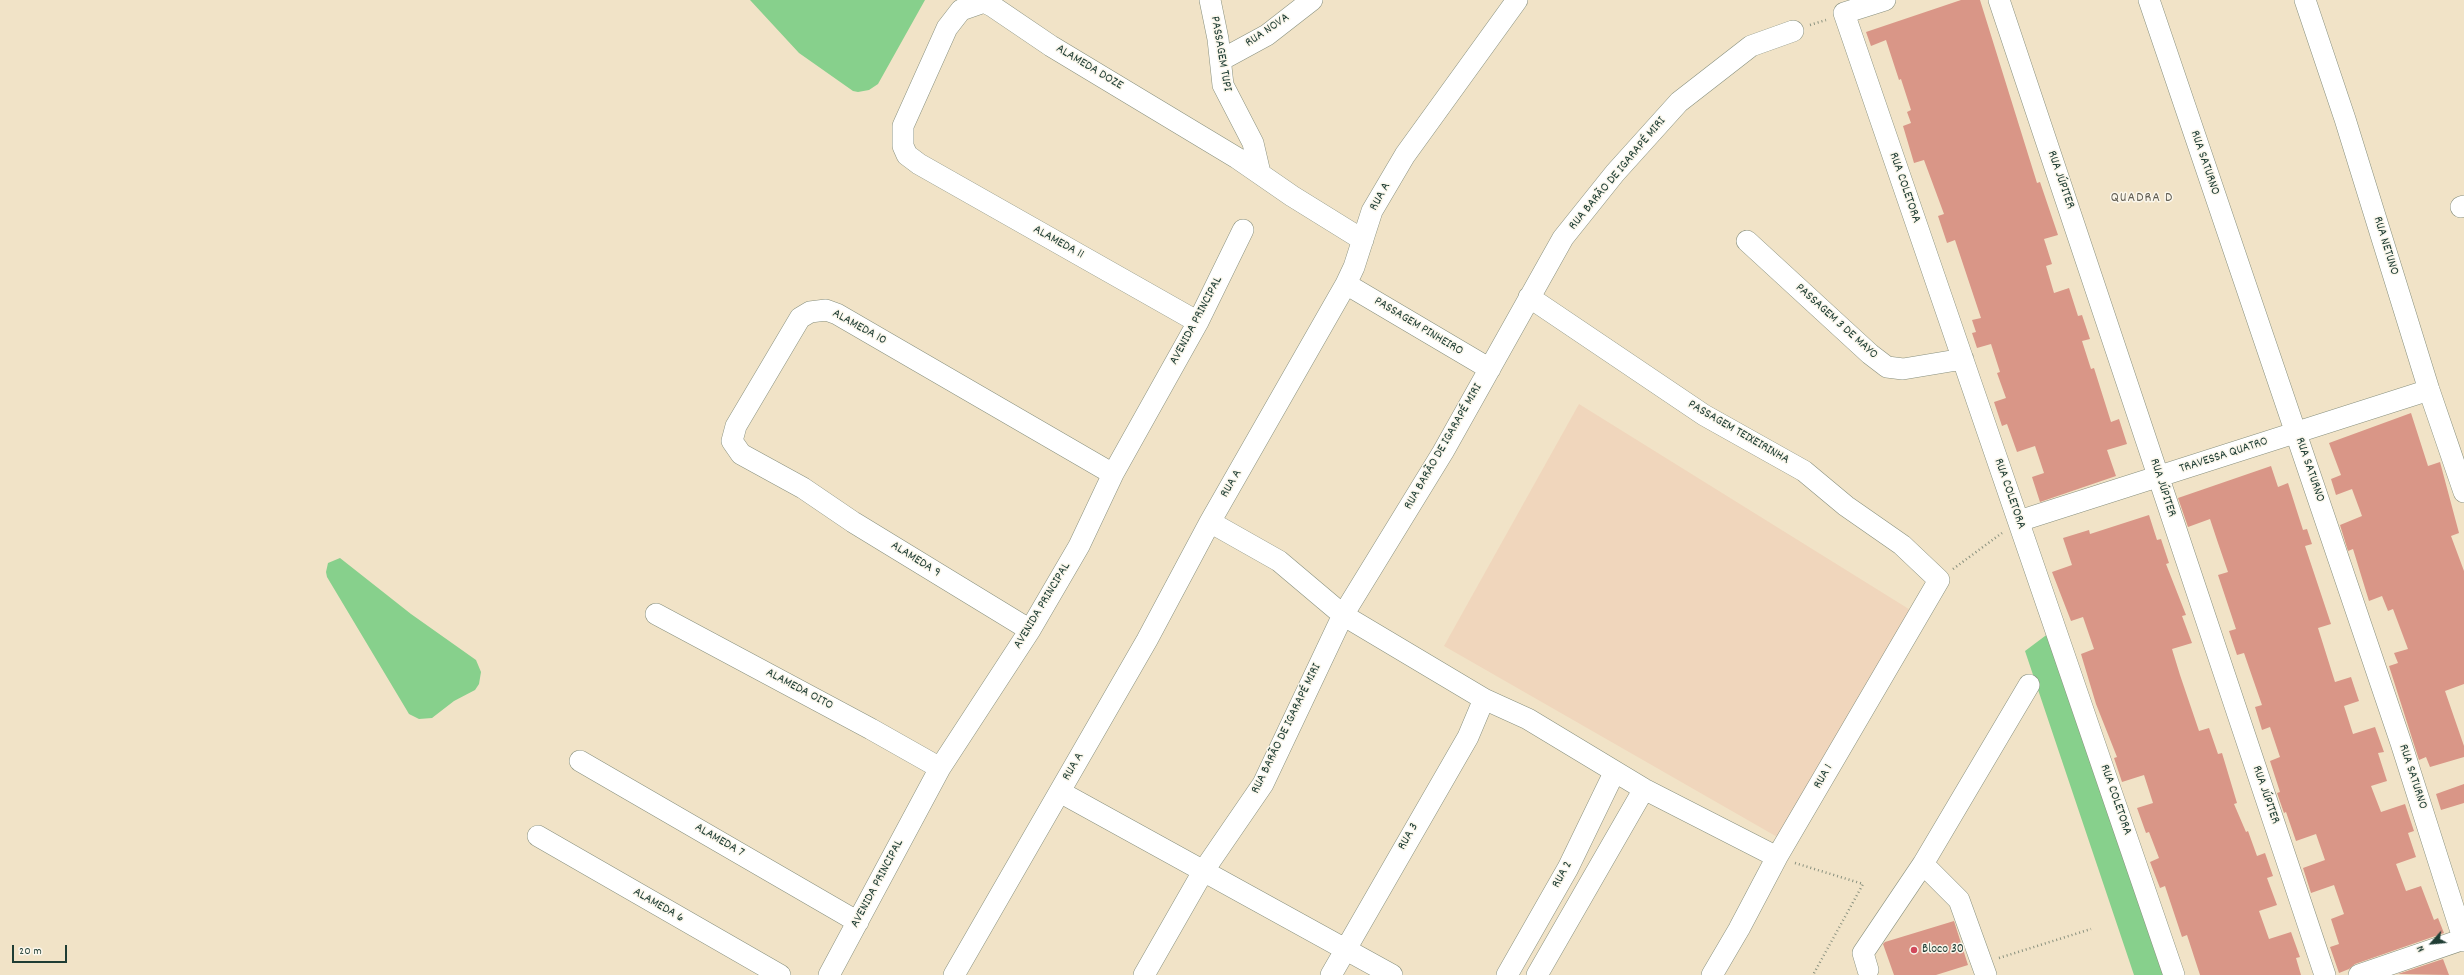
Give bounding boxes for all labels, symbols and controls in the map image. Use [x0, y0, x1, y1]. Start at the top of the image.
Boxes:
street label: RUA NOVA [1243, 11, 1293, 51]
street label: PASSAGEM TUPI [1206, 15, 1234, 93]
street label: ALAMEDA DOZE [1053, 42, 1125, 94]
street label: RUA BARÃO DE IGARAPÉ MIRI [1566, 114, 1670, 234]
street label: RUA SATURNO [2186, 129, 2222, 197]
street label: RUA JÚPITER [2043, 149, 2077, 211]
street label: RUA COLETORA [1885, 151, 1923, 225]
street label: RUA A [1367, 180, 1395, 214]
district label: QUADRA D [2111, 191, 2173, 207]
street label: RUA NETUNO [2369, 215, 2401, 277]
street label: ALAMEDA 11 [1030, 223, 1086, 263]
street label: AVENIDA PRINCIPAL [1167, 274, 1227, 368]
street label: PASSAGEM 3 DE MAYO [1791, 281, 1881, 363]
street label: PASSAGEM PINHEIRO [1371, 294, 1465, 360]
street label: ALAMEDA 10 [829, 307, 889, 349]
street label: RUA BARÃO DE IGARAPÉ MIRI [1402, 381, 1486, 513]
street label: PASSAGEM TEIXEIRINHA [1684, 398, 1792, 468]
street label: TRAVESSA QUATRO [2178, 434, 2270, 478]
street label: RUA SATURNO [2291, 436, 2327, 504]
street label: RUA COLETORA [1990, 457, 2028, 531]
street label: RUA JÚPITER [2145, 457, 2179, 519]
street label: RUA A [1218, 467, 1246, 501]
street label: ALAMEDA 9 [887, 539, 943, 581]
street label: AVENIDA PRINCIPAL [1011, 560, 1075, 652]
street label: RUA BARÃO DE IGARAPÉ MIRI [1249, 661, 1325, 797]
street label: ALAMEDA OITO [763, 666, 835, 714]
street label: RUA SATURNO [2394, 743, 2430, 811]
street label: RUA A [1060, 750, 1088, 784]
street label: RUA 1 [1811, 762, 1837, 792]
street label: RUA COLETORA [2096, 763, 2134, 837]
street label: RUA JÚPITER [2248, 764, 2282, 826]
street label: ALAMEDA 7 [691, 821, 747, 861]
street label: RUA 3 [1395, 821, 1423, 853]
street label: AVENIDA PRINCIPAL [848, 837, 908, 931]
street label: RUA 2 [1549, 859, 1577, 891]
street label: ALAMEDA 6 [630, 885, 686, 927]
north arrow [2412, 923, 2452, 963]
scale bar [14, 937, 69, 963]
place label: Bloco 30 [1922, 942, 1964, 958]
text: N [2413, 942, 2430, 955]
text: 20 m [19, 943, 42, 960]
marker: Bloco 30 [1909, 945, 1919, 955]

